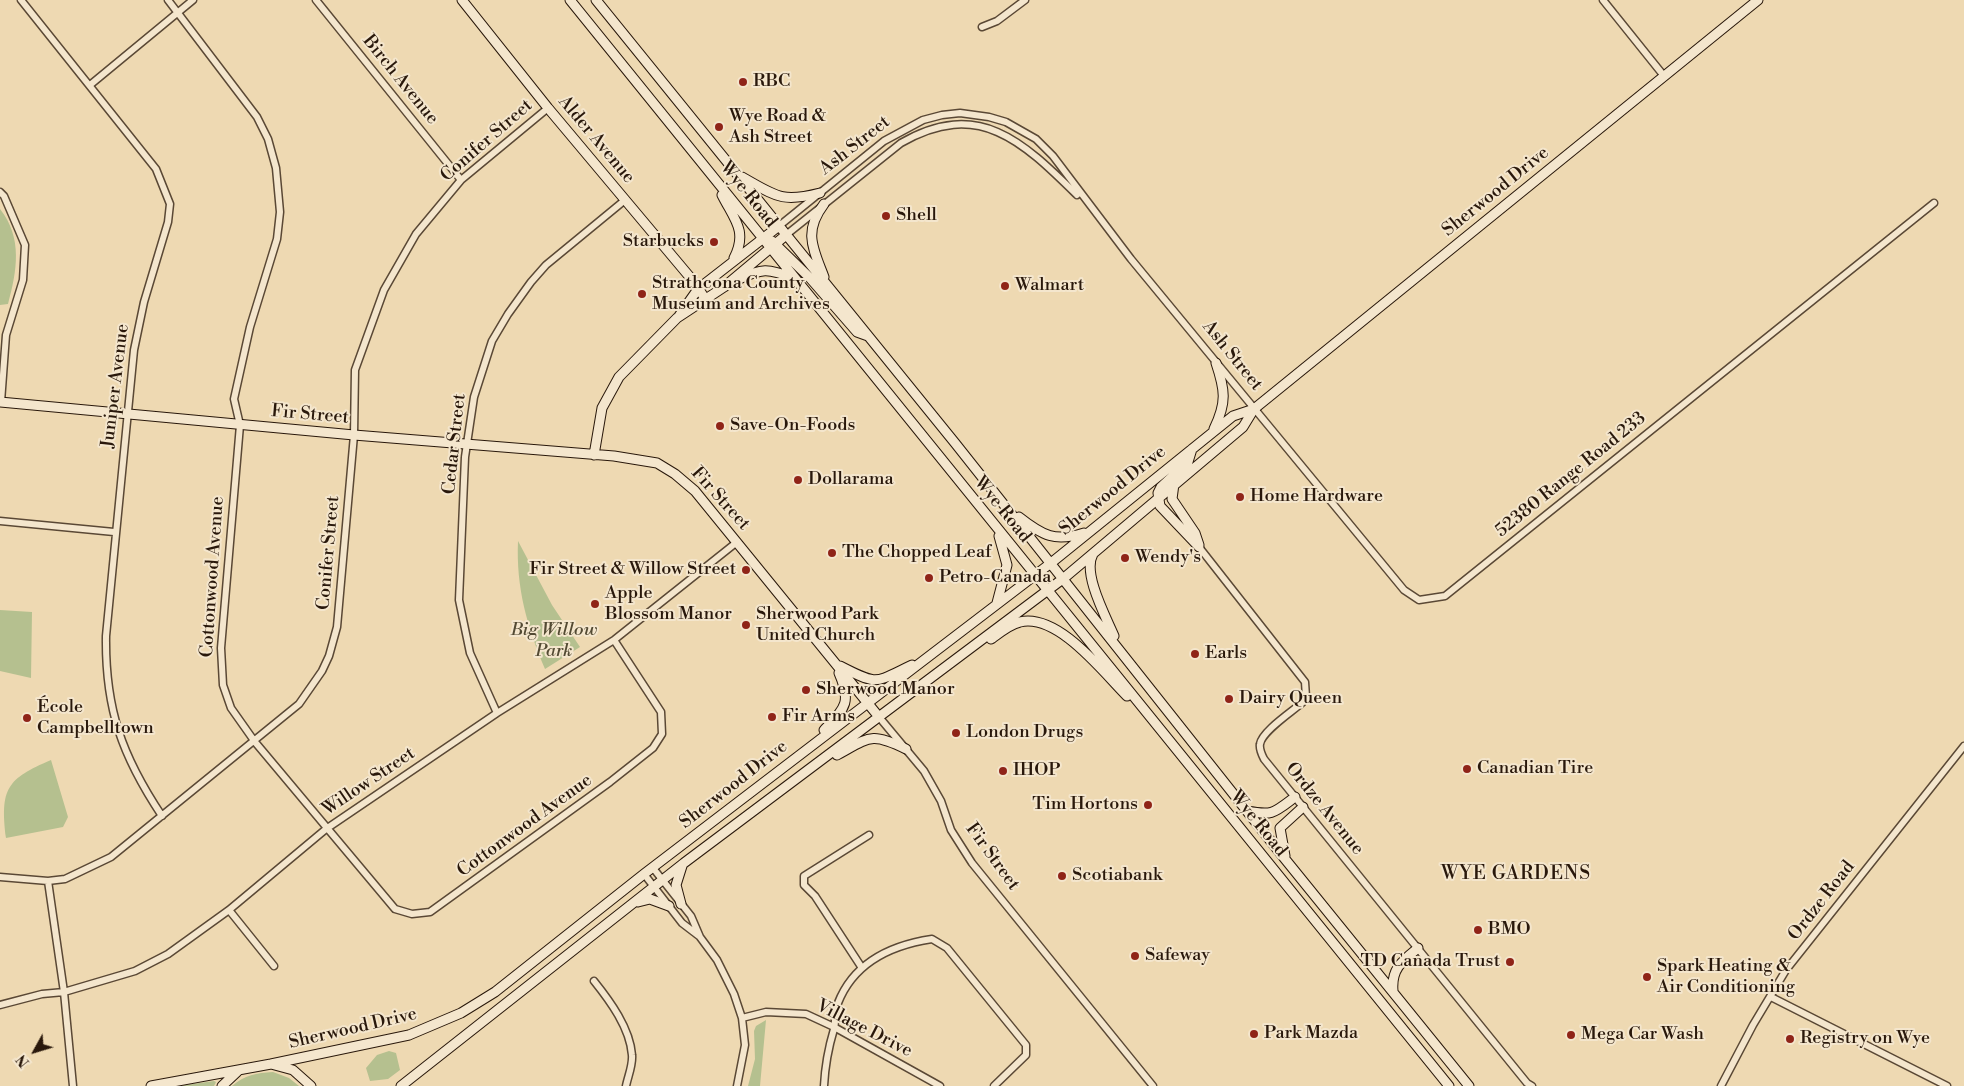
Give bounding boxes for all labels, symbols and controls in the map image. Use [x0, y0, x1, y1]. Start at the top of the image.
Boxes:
street label: Birch Avenue [357, 31, 443, 129]
place label: RBC [753, 71, 790, 93]
marker: RBC [737, 76, 749, 88]
street label: Alder Avenue [553, 92, 639, 188]
street label: Conifer Street [437, 95, 537, 187]
place label: Wye Road & Ash Street [729, 106, 826, 148]
street label: Ash Street [815, 112, 895, 180]
marker: Wye Road & Ash Street [713, 121, 725, 133]
street label: Sherwood Drive [1438, 142, 1554, 242]
street label: Wye Road [715, 158, 781, 232]
place label: Shell [896, 205, 937, 227]
marker: Shell [880, 210, 892, 222]
place label: Starbucks [623, 231, 704, 253]
marker: Starbucks [708, 236, 720, 248]
place label: Strathcona County Museum and Archives [652, 273, 830, 316]
place label: Walmart [1015, 275, 1084, 297]
marker: Walmart [999, 280, 1011, 292]
marker: Strathcona County Museum and Archives [636, 288, 648, 300]
street label: Ash Street [1197, 317, 1267, 395]
street label: Juniper Avenue [98, 323, 134, 449]
street label: Cedar Street [439, 393, 471, 495]
street label: Fir Street [270, 401, 350, 429]
street label: 52380 Range Road 233 [1492, 408, 1650, 542]
place label: Save-On-Foods [730, 415, 855, 437]
marker: Save-On-Foods [714, 420, 726, 432]
street label: Sherwood Drive [1055, 441, 1171, 541]
street label: Fir Street [686, 463, 754, 535]
place label: Dollarama [808, 469, 894, 491]
street label: Wye Road [969, 473, 1035, 547]
marker: Dollarama [792, 474, 804, 486]
place label: Home Hardware [1250, 486, 1383, 508]
marker: Home Hardware [1234, 491, 1246, 503]
street label: Conifer Street [313, 495, 345, 611]
street label: Cottonwood Avenue [197, 496, 229, 658]
place label: The Chopped Leaf [842, 542, 992, 564]
marker: The Chopped Leaf [826, 547, 838, 559]
place label: Wendy's [1135, 547, 1201, 569]
marker: Wendy's [1119, 552, 1131, 564]
place label: Fir Street & Willow Street [529, 559, 736, 581]
marker: Fir Street & Willow Street [740, 564, 752, 576]
place label: Petro-Canada [939, 567, 1051, 589]
marker: Petro-Canada [923, 572, 935, 584]
place label: Apple Blossom Manor [605, 583, 732, 626]
marker: Apple Blossom Manor [589, 598, 601, 610]
place label: Sherwood Park United Church [756, 604, 878, 646]
marker: Sherwood Park United Church [740, 619, 752, 631]
park label: Big Willow Park [511, 620, 597, 662]
place label: Earls [1205, 643, 1247, 665]
marker: Earls [1189, 648, 1201, 660]
place label: Sherwood Manor [816, 679, 955, 701]
marker: Sherwood Manor [800, 684, 812, 696]
place label: Dairy Queen [1239, 688, 1342, 710]
marker: Dairy Queen [1223, 693, 1235, 705]
place label: École Campbelltown [37, 697, 154, 740]
place label: Fir Arms [782, 706, 855, 728]
marker: Fir Arms [766, 711, 778, 723]
marker: École Campbelltown [21, 712, 33, 724]
place label: London Drugs [966, 722, 1083, 744]
marker: London Drugs [950, 727, 962, 739]
street label: Sherwood Drive [676, 736, 792, 834]
street label: Willow Street [319, 743, 419, 821]
street label: Ordze Avenue [1280, 758, 1368, 860]
place label: Canadian Tire [1477, 758, 1593, 780]
place label: IHOP [1013, 760, 1061, 782]
marker: Canadian Tire [1461, 763, 1473, 775]
marker: IHOP [997, 765, 1009, 777]
street label: Cottonwood Avenue [453, 770, 597, 882]
street label: Wye Road [1225, 787, 1291, 861]
place label: Tim Hortons [1032, 794, 1138, 816]
marker: Tim Hortons [1142, 799, 1154, 811]
street label: Fir Street [960, 819, 1024, 895]
street label: Ordze Road [1784, 857, 1860, 945]
district label: WYE GARDENS [1440, 863, 1592, 885]
place label: Scotiabank [1072, 865, 1162, 887]
marker: Scotiabank [1056, 870, 1068, 882]
place label: BMO [1488, 919, 1531, 941]
marker: BMO [1472, 924, 1484, 936]
place label: Safeway [1145, 945, 1210, 967]
marker: Safeway [1129, 950, 1141, 962]
place label: TD Canada Trust [1360, 951, 1500, 973]
marker: TD Canada Trust [1504, 956, 1516, 968]
place label: Spark Heating & Air Conditioning [1657, 956, 1795, 999]
marker: Spark Heating & Air Conditioning [1641, 971, 1653, 983]
street label: Village Drive [812, 995, 916, 1063]
street label: Sherwood Drive [287, 1004, 419, 1054]
place label: Park Mazda [1264, 1023, 1358, 1045]
place label: Mega Car Wash [1581, 1024, 1704, 1046]
north arrow [10, 1026, 60, 1076]
marker: Park Mazda [1248, 1028, 1260, 1040]
place label: Registry on Wye [1800, 1028, 1930, 1050]
marker: Mega Car Wash [1565, 1029, 1577, 1041]
marker: Registry on Wye [1784, 1033, 1796, 1045]
text: N [13, 1050, 34, 1070]

